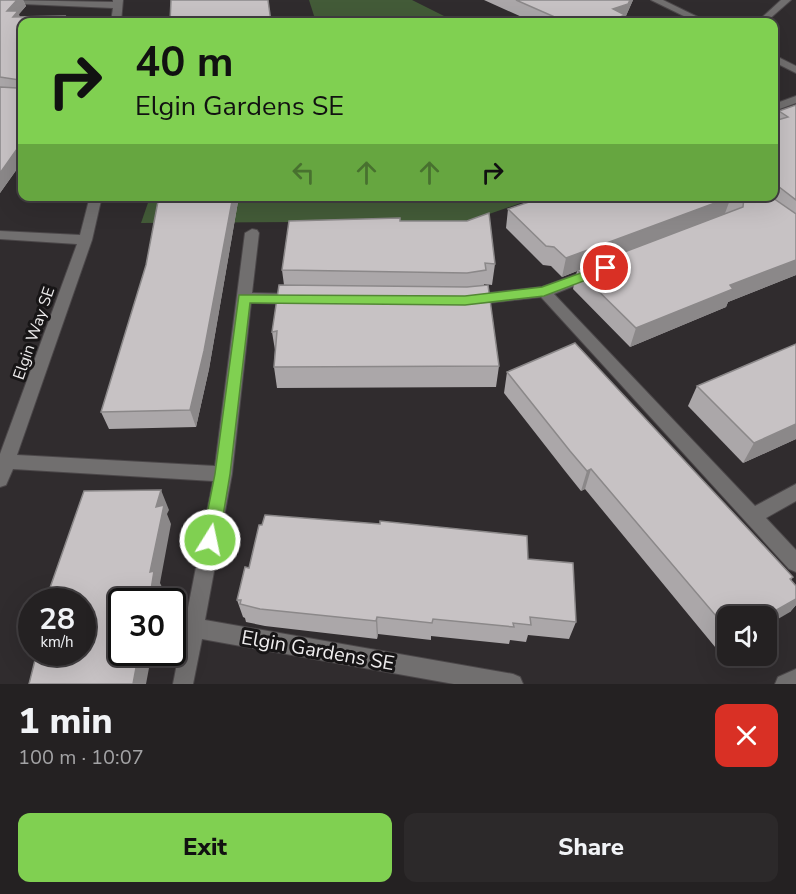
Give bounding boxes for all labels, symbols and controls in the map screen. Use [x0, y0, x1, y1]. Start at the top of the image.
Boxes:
text: 40 m [135, 34, 234, 91]
icon: right [36, 42, 114, 120]
text: Elgin Gardens SE [135, 88, 344, 125]
icon: left [287, 156, 320, 189]
icon: ahead [350, 156, 383, 189]
icon: ahead [413, 156, 446, 189]
icon: right [476, 156, 509, 189]
pin [580, 242, 631, 293]
icon: arrive [589, 251, 622, 284]
street label: Elgin Way SE [8, 284, 60, 383]
position arrow [178, 508, 242, 572]
speed limit sign: 30 [108, 588, 186, 666]
text: 28 [39, 599, 75, 640]
map controls [717, 606, 777, 666]
button: sound [717, 606, 777, 666]
street label: Elgin Gardens SE [239, 624, 397, 677]
text: km/h [40, 632, 74, 652]
text: 1 min [18, 697, 113, 746]
button: close [715, 704, 778, 767]
text: 100 m · 10:07 [18, 744, 144, 771]
button: Exit [18, 813, 392, 882]
button: Share [404, 813, 778, 882]

